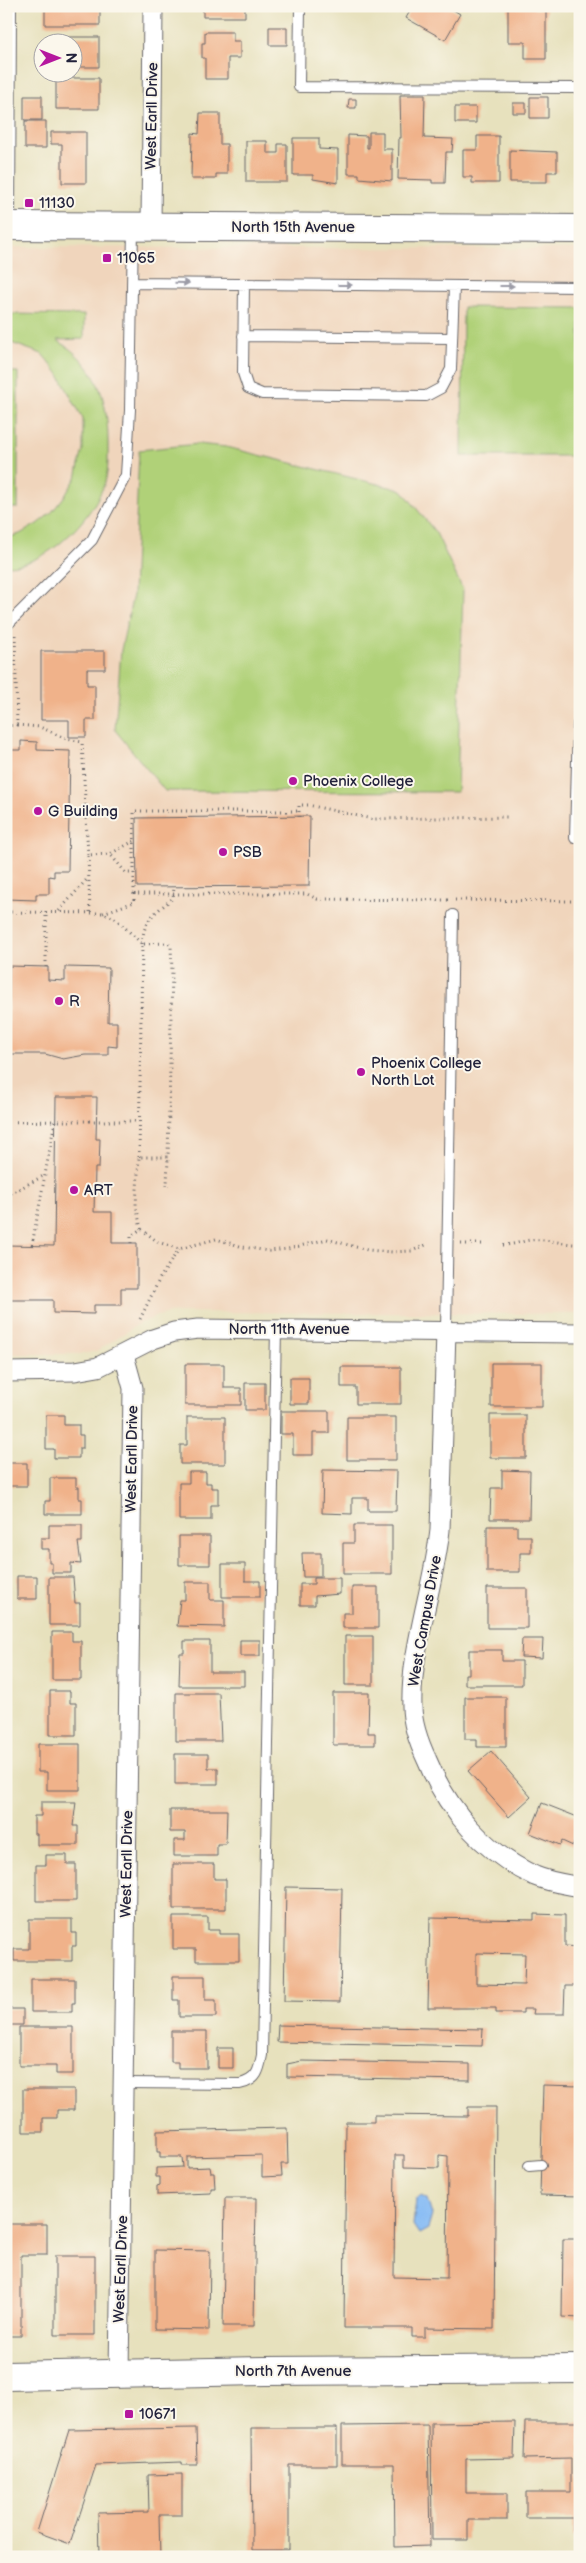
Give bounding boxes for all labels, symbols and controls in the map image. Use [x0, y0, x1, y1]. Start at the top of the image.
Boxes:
north arrow [32, 32, 82, 82]
text: N [62, 53, 79, 63]
street label: West Earll Drive [142, 62, 162, 170]
place label: 11130 [39, 194, 75, 213]
marker: 11130 [23, 197, 35, 209]
street label: North 15th Avenue [231, 218, 355, 237]
place label: 11065 [117, 249, 155, 268]
marker: 11065 [101, 252, 113, 264]
one-way arrow [174, 280, 190, 288]
one-way arrow [337, 281, 353, 289]
one-way arrow [499, 282, 515, 290]
place label: Phoenix College [303, 772, 414, 791]
marker: Phoenix College [287, 775, 299, 787]
place label: G Building [48, 802, 118, 821]
marker: G Building [32, 805, 44, 817]
place label: PSB [233, 843, 262, 862]
marker: PSB [217, 846, 229, 858]
place label: R [69, 992, 80, 1011]
marker: R [53, 995, 65, 1007]
place label: Phoenix College North Lot [371, 1054, 482, 1090]
marker: Phoenix College North Lot [355, 1066, 367, 1078]
place label: ART [84, 1181, 113, 1200]
marker: ART [68, 1184, 80, 1196]
street label: North 11th Avenue [228, 1320, 350, 1339]
street label: West Earll Drive [122, 1405, 142, 1513]
street label: West Campus Drive [404, 1554, 446, 1688]
street label: West Earll Drive [117, 1810, 137, 1918]
street label: West Earll Drive [110, 2215, 132, 2323]
street label: North 7th Avenue [235, 2362, 351, 2381]
place label: 10671 [139, 2405, 176, 2424]
marker: 10671 [123, 2408, 135, 2420]

